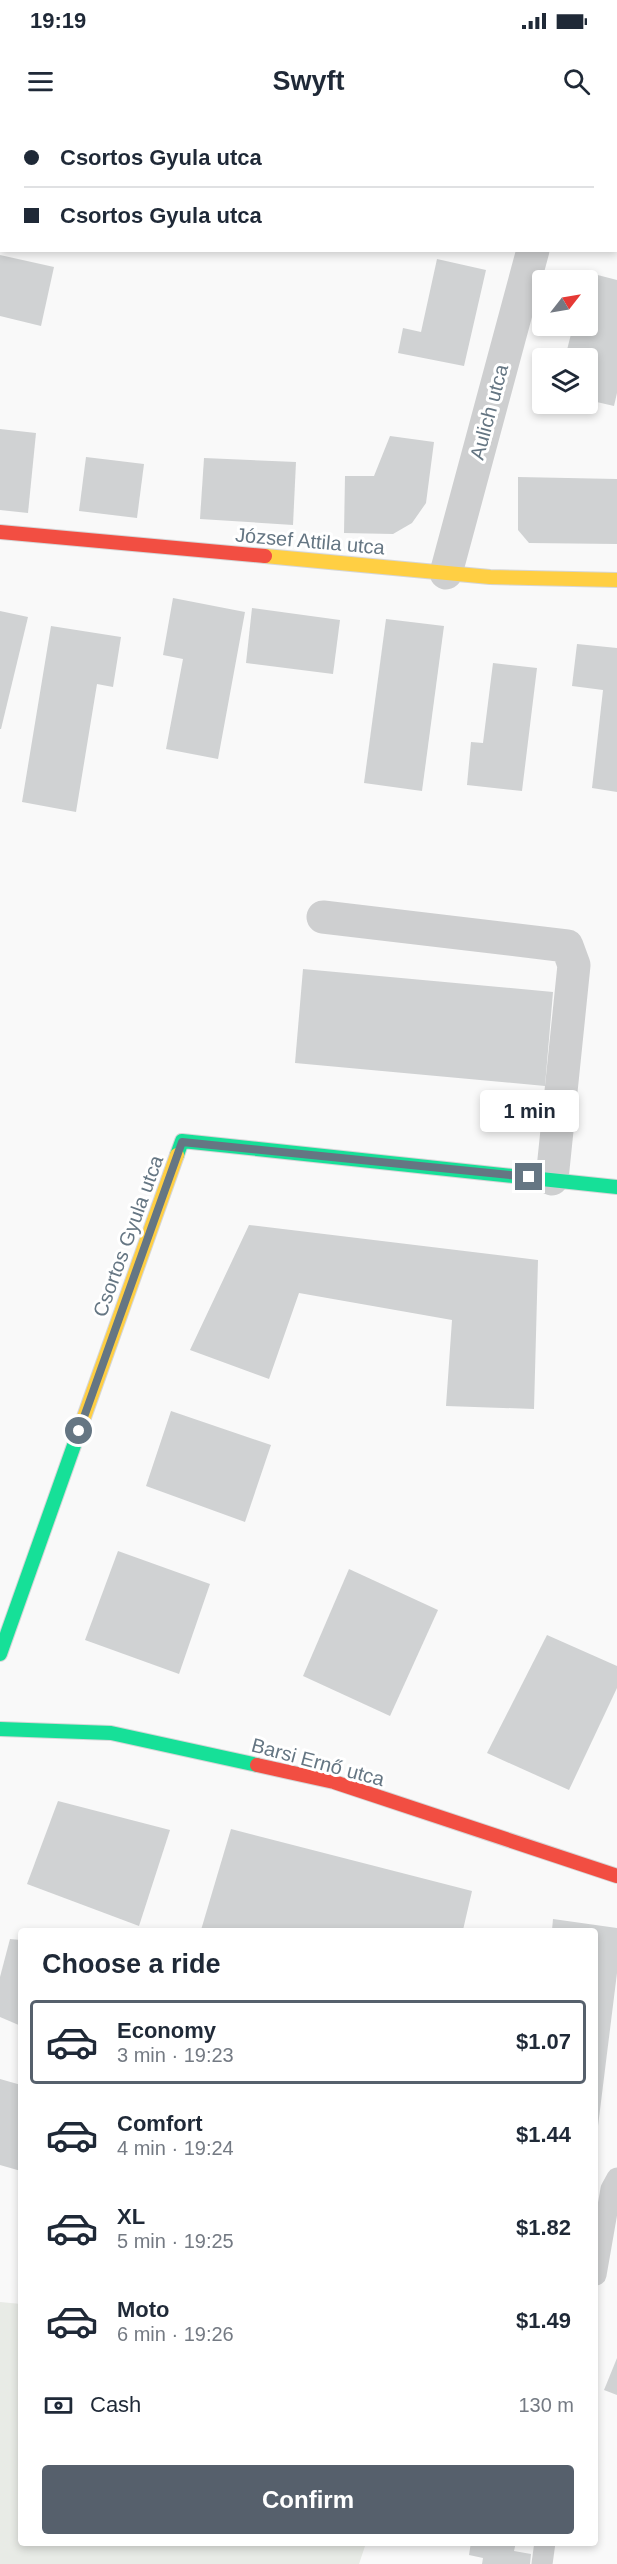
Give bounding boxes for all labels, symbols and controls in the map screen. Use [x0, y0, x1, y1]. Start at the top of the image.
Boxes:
text: 19:19 [30, 8, 86, 33]
icon: menu [24, 65, 57, 98]
icon: search [560, 65, 593, 98]
text: Swyft [272, 66, 345, 96]
text: Csortos Gyula utca [60, 145, 262, 170]
text: Csortos Gyula utca [60, 203, 262, 228]
north arrow [532, 270, 598, 336]
map controls [532, 270, 598, 414]
button: layers [532, 348, 598, 414]
street label: Aulich utca [466, 361, 513, 462]
street label: József Attila utca [234, 524, 387, 559]
callout: 1 min [480, 1090, 578, 1132]
text: 1 min [503, 1100, 556, 1122]
street label: Csortos Gyula utca [89, 1152, 168, 1320]
route end [515, 1163, 542, 1190]
route start [65, 1417, 92, 1444]
street label: Barsi Ernő utca [249, 1734, 388, 1791]
text: Choose a ride [42, 1949, 221, 1979]
icon: car [45, 2015, 99, 2069]
text: Economy [117, 2018, 216, 2043]
text: $1.07 [516, 2029, 571, 2054]
text: 3 min · 19:23 [117, 2044, 234, 2066]
icon: car [45, 2108, 99, 2162]
text: Comfort [117, 2111, 203, 2136]
text: $1.44 [516, 2122, 571, 2147]
text: 4 min · 19:24 [117, 2137, 234, 2159]
icon: car [45, 2201, 99, 2255]
text: XL [117, 2204, 145, 2229]
text: $1.82 [516, 2215, 571, 2240]
text: 5 min · 19:25 [117, 2230, 234, 2252]
icon: car [45, 2294, 99, 2348]
text: Moto [117, 2297, 170, 2322]
text: $1.49 [516, 2308, 571, 2333]
text: 6 min · 19:26 [117, 2323, 234, 2345]
icon: cash [42, 2389, 75, 2422]
text: Cash [90, 2392, 141, 2417]
text: 130 m [518, 2394, 574, 2416]
button: Confirm [42, 2465, 574, 2534]

